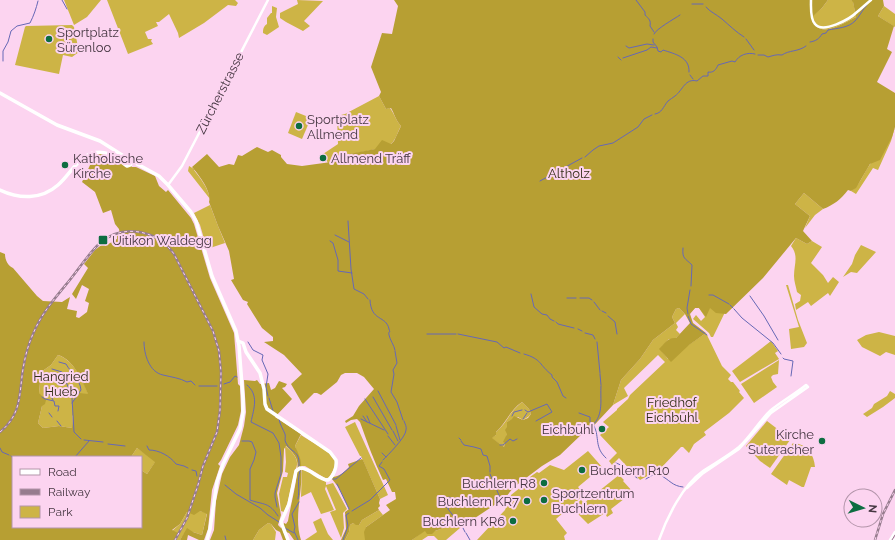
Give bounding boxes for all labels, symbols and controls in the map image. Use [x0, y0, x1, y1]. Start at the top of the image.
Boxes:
place label: Sportplatz Sürenloo [57, 25, 119, 55]
marker: Sportplatz Sürenloo [44, 34, 54, 44]
street label: Zürcherstrasse [193, 49, 247, 136]
place label: Sportplatz Allmend [307, 112, 369, 142]
marker: Sportplatz Allmend [294, 121, 304, 131]
place label: Katholische Kirche [73, 151, 143, 181]
place label: Allmend Träff [331, 151, 411, 166]
marker: Allmend Träff [318, 153, 328, 163]
marker: Katholische Kirche [60, 160, 70, 170]
park label: Altholz [548, 166, 590, 181]
place label: Uitikon Waldegg [112, 233, 212, 248]
marker: Uitikon Waldegg [97, 234, 109, 246]
park label: Hangried Hueb [33, 369, 89, 399]
park label: Friedhof Eichbühl [646, 395, 699, 425]
place label: Eichbühl [542, 422, 594, 437]
marker: Eichbühl [597, 424, 607, 434]
place label: Kirche Suteracher [748, 427, 814, 457]
marker: Kirche Suteracher [817, 436, 827, 446]
legend [12, 456, 142, 528]
place label: Buchlern R10 [590, 463, 670, 478]
text: Road [48, 465, 77, 479]
marker: Buchlern R10 [577, 465, 587, 475]
place label: Buchlern R8 [462, 476, 536, 491]
marker: Buchlern R8 [539, 478, 549, 488]
text: Railway [48, 485, 91, 499]
place label: Sportzentrum Buchlern [552, 486, 635, 516]
north arrow [843, 488, 883, 528]
place label: Buchlern KR7 [437, 494, 519, 509]
marker: Sportzentrum Buchlern [539, 495, 549, 505]
marker: Buchlern KR7 [522, 496, 532, 506]
text: N [866, 504, 879, 514]
text: Park [48, 505, 73, 519]
place label: Buchlern KR6 [423, 514, 505, 529]
marker: Buchlern KR6 [508, 516, 518, 526]

